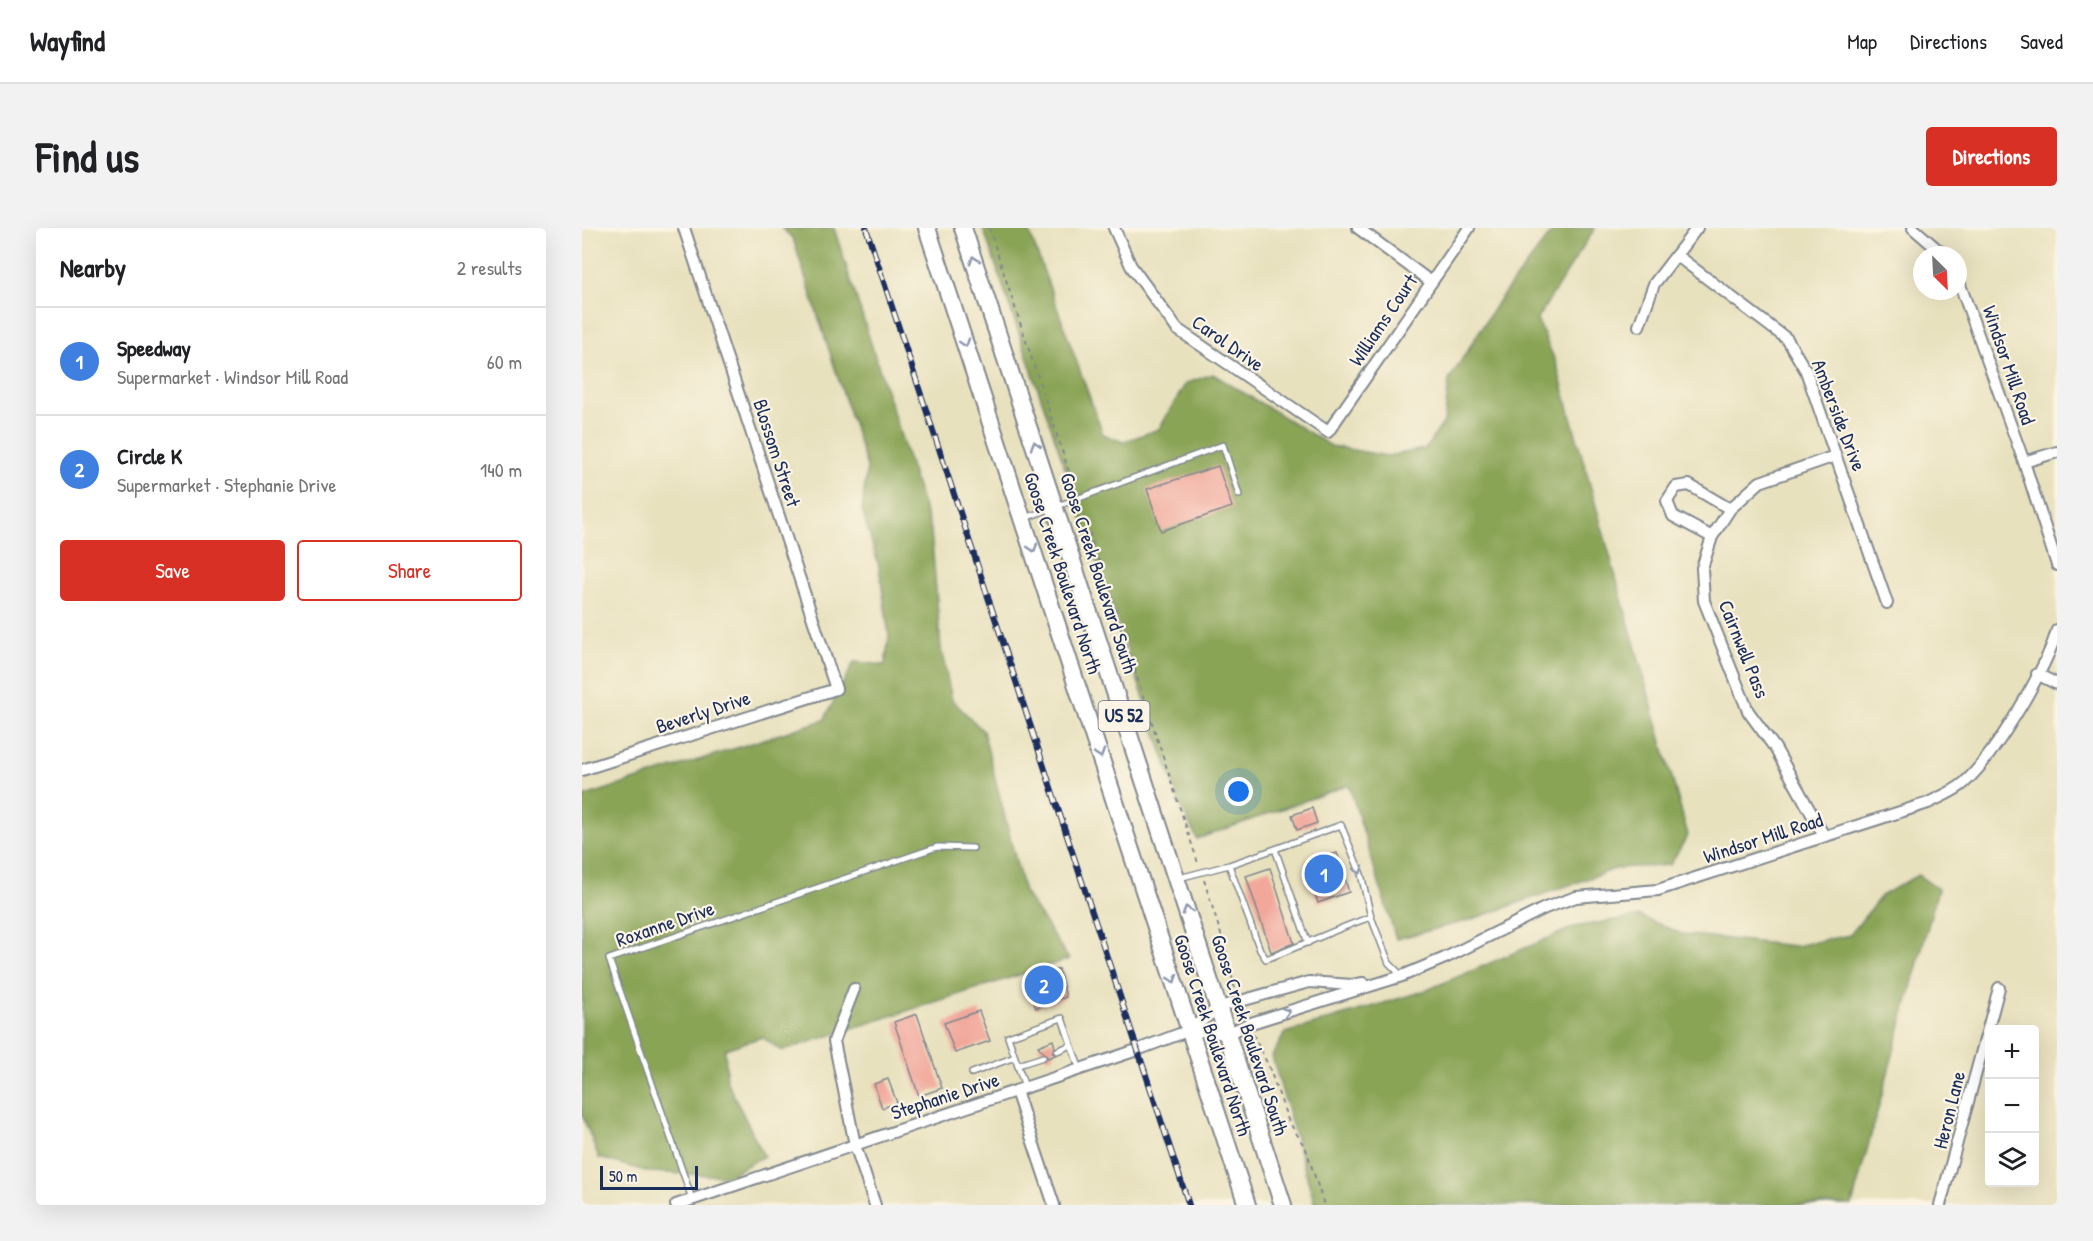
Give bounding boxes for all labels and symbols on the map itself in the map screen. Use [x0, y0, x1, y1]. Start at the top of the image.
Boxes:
north arrow [1913, 246, 1967, 300]
one-way arrow [969, 255, 981, 266]
street label: Williams Court [1342, 268, 1424, 371]
street label: Windsor Mill Road [1977, 302, 2042, 428]
street label: Carol Drive [1187, 308, 1270, 377]
one-way arrow [958, 337, 971, 348]
street label: Amberside Drive [1806, 355, 1873, 475]
street label: Blossom Street [747, 396, 808, 511]
one-way arrow [1030, 440, 1042, 451]
street label: Goose Creek Boulevard North [1018, 469, 1109, 677]
street label: Goose Creek Boulevard South [1054, 469, 1145, 677]
one-way arrow [1026, 543, 1038, 553]
street label: Cairnwell Pass [1713, 596, 1776, 702]
street label: Beverly Drive [652, 684, 754, 739]
road number: US 52 [1098, 701, 1150, 731]
one-way arrow [1093, 748, 1105, 759]
your location [1224, 777, 1253, 806]
street label: Windsor Mill Road [1700, 805, 1826, 870]
pin: 1 [1304, 852, 1344, 896]
one-way arrow [1351, 864, 1364, 875]
street label: Roxanne Drive [612, 894, 718, 953]
one-way arrow [1182, 905, 1195, 916]
street label: Goose Creek Boulevard North [1168, 931, 1259, 1139]
street label: Goose Creek Boulevard South [1205, 931, 1296, 1139]
pin: 2 [1024, 962, 1064, 1008]
one-way arrow [1166, 973, 1178, 984]
one-way arrow [1280, 1007, 1291, 1020]
street label: Stephanie Drive [887, 1065, 1003, 1126]
street label: Heron Lane [1926, 1068, 1971, 1151]
scale bar [600, 1163, 698, 1190]

